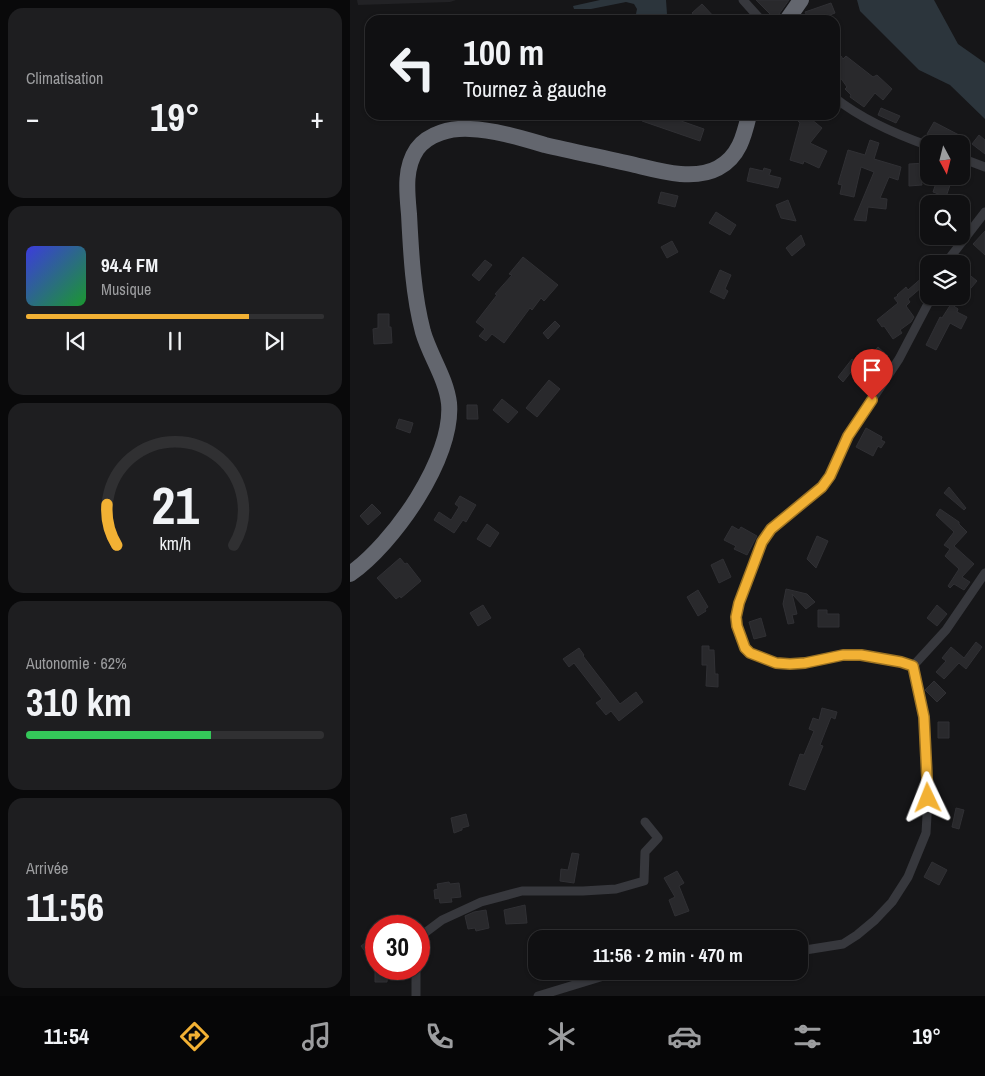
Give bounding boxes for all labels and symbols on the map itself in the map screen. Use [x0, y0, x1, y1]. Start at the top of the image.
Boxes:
north arrow [920, 135, 970, 185]
pin [851, 349, 893, 400]
position arrow [901, 771, 953, 823]
speed limit sign: 30 [365, 915, 430, 980]

